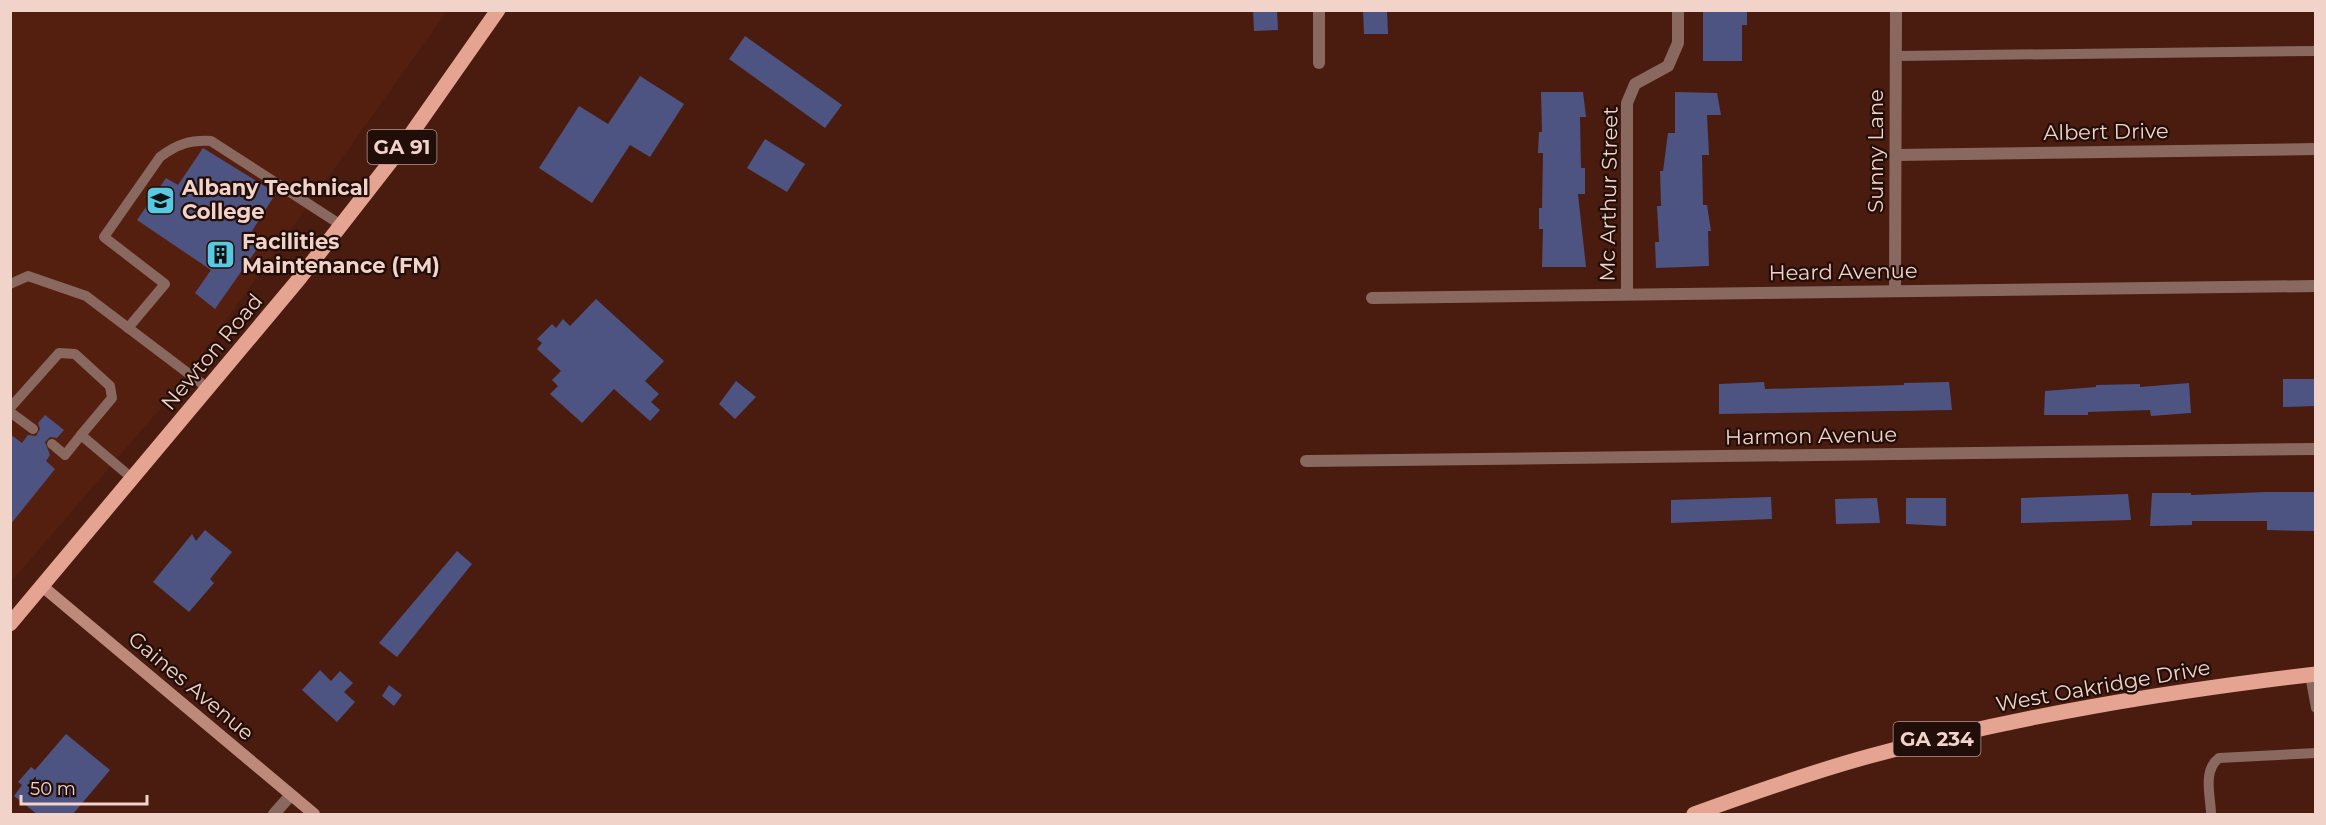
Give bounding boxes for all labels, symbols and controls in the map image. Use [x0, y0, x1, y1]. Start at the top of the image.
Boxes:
street label: Sunny Lane [1863, 89, 1888, 213]
street label: Mc Arthur Street [1594, 106, 1623, 282]
street label: Albert Drive [2043, 118, 2169, 145]
road number: GA 91 [368, 130, 436, 164]
place label: Albany Technical College [181, 175, 369, 224]
school or university icon: Albany Technical College [145, 184, 177, 216]
place label: Facilities Maintenance (FM) [242, 229, 440, 278]
building icon: Facilities Maintenance (FM) [205, 238, 237, 270]
street label: Heard Avenue [1768, 258, 1918, 285]
street label: Newton Road [156, 288, 267, 415]
street label: Harmon Avenue [1725, 421, 1897, 450]
street label: Gaines Avenue [123, 626, 259, 745]
street label: West Oakridge Drive [1994, 654, 2212, 717]
road number: GA 234 [1894, 722, 1980, 756]
scale bar [21, 768, 147, 806]
text: 50 m [30, 778, 76, 800]

